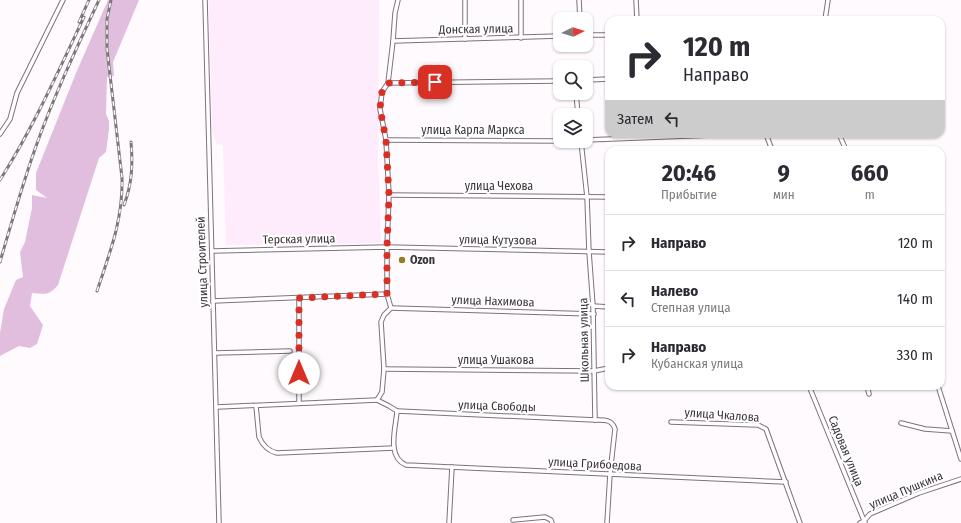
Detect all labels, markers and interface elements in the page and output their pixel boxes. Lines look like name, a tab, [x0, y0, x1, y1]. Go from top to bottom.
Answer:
north arrow	[553, 12, 593, 52]
map controls	[553, 12, 593, 148]
street label: Донская улица	[438, 21, 514, 37]
text: 120 m	[683, 30, 750, 63]
icon: right	[617, 32, 669, 84]
button: search	[553, 60, 593, 100]
text: Направо	[683, 64, 749, 86]
pin	[418, 65, 452, 99]
icon: arrive	[424, 71, 446, 93]
button: layers	[553, 108, 593, 148]
icon: left	[661, 108, 683, 130]
text: Затем	[617, 110, 653, 128]
street label: улица Карла Маркса	[421, 123, 525, 137]
text: 20:46	[662, 159, 716, 187]
text: 9	[778, 159, 790, 187]
text: 660	[851, 159, 889, 187]
street label: улица Чехова	[465, 179, 533, 193]
text: Прибытие	[661, 187, 717, 202]
text: мин	[773, 187, 795, 202]
text: m	[865, 187, 875, 202]
street label: улица Строителей	[193, 216, 211, 308]
street label: Терская улица	[263, 231, 335, 247]
street label: улица Кутузова	[459, 232, 537, 248]
icon: right	[617, 232, 639, 254]
text: Направо	[651, 234, 706, 252]
text: 120 m	[898, 234, 933, 252]
place label: Ozon	[410, 253, 435, 267]
marker: Ozon	[397, 255, 407, 265]
text: Налево	[651, 282, 698, 300]
icon: left	[617, 288, 639, 310]
text: 140 m	[897, 290, 933, 308]
street label: улица Нахимова	[451, 293, 535, 309]
street label: Школьная улица	[576, 298, 592, 382]
text: Степная улица	[651, 300, 731, 315]
text: Направо	[651, 338, 706, 356]
icon: right	[617, 344, 639, 366]
text: 330 m	[897, 346, 933, 364]
position arrow	[278, 352, 320, 394]
street label: улица Ушакова	[458, 353, 534, 367]
text: Кубанская улица	[651, 356, 743, 371]
street label: улица Свободы	[458, 398, 536, 414]
street label: улица Чкалова	[684, 405, 760, 425]
street label: Садовая улица	[825, 414, 867, 488]
street label: улица Грибоедова	[548, 455, 642, 473]
street label: улица Пушкина	[867, 468, 945, 512]

